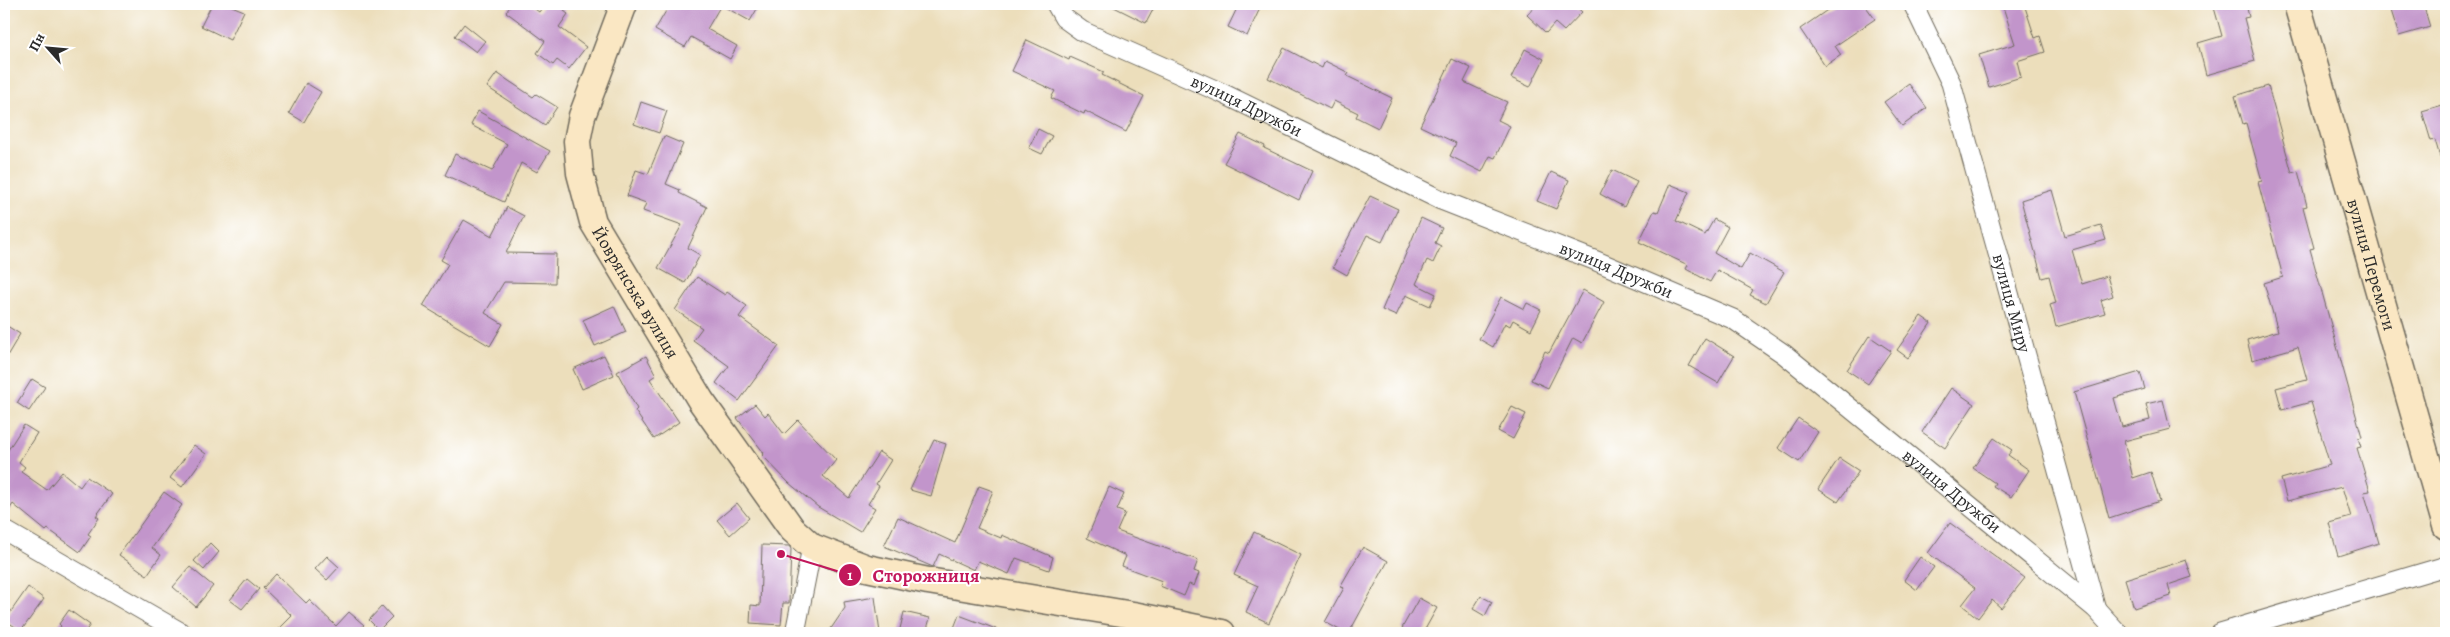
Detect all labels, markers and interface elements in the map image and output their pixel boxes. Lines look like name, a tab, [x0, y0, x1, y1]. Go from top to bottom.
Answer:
north arrow	[22, 22, 72, 72]
text: Пн	[24, 30, 49, 55]
street label: вулиця Дружби	[1187, 69, 1306, 142]
street label: вулиця Перемоги	[2341, 196, 2402, 333]
street label: Йоврянська вулиця	[586, 222, 685, 363]
street label: вулиця Дружби	[1556, 236, 1677, 304]
street label: вулиця Миру	[1987, 251, 2037, 356]
street label: вулиця Дружби	[1897, 443, 2006, 538]
callout: Сторожниця	[838, 558, 990, 592]
text: Сторожниця	[872, 563, 980, 589]
text: 1	[847, 565, 853, 585]

